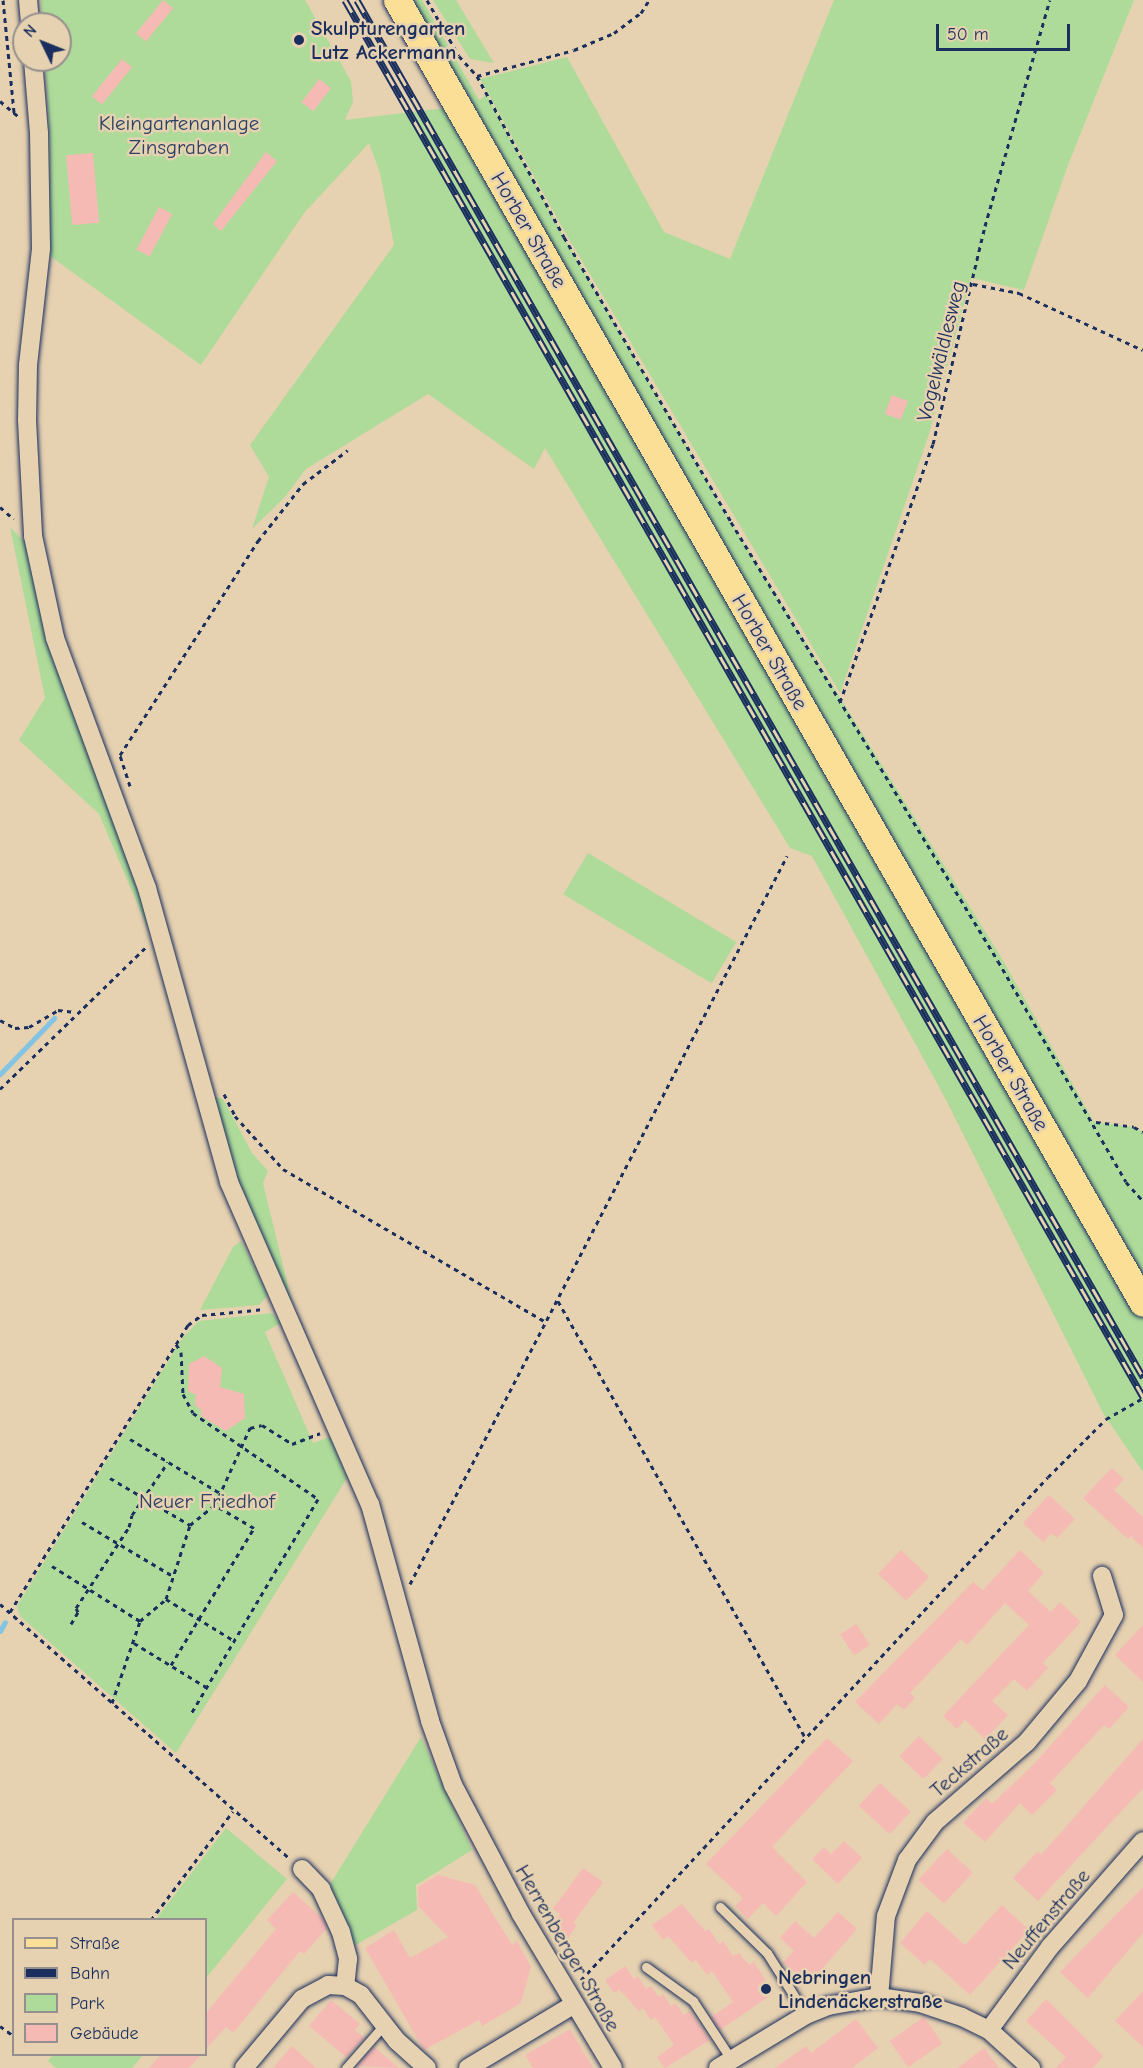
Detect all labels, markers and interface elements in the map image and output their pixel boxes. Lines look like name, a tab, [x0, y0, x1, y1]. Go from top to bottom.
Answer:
north arrow	[12, 12, 72, 72]
scale bar	[939, 12, 1072, 50]
place label: Skulpturengarten Lutz Ackermann	[311, 15, 465, 65]
text: N	[20, 21, 40, 41]
text: 50 m	[947, 24, 989, 45]
marker: Skulpturengarten Lutz Ackermann	[292, 33, 306, 47]
park label: Kleingartenanlage Zinsgraben	[99, 110, 259, 160]
street label: Horber Straße	[486, 168, 572, 292]
street label: Vogelwäldlesweg	[911, 278, 971, 424]
street label: Horber Straße	[727, 590, 813, 714]
street label: Horber Straße	[968, 1011, 1054, 1135]
park label: Neuer Friedhof	[139, 1488, 275, 1514]
street label: Teckstraße	[925, 1721, 1013, 1803]
street label: Herrenberger Straße	[510, 1860, 626, 2036]
street label: Neuffenstraße	[997, 1864, 1095, 1974]
legend	[12, 1918, 207, 2056]
text: Straße	[70, 1933, 120, 1954]
text: Bahn	[70, 1963, 110, 1984]
place label: Nebringen Lindenäckerstraße	[778, 1964, 943, 2014]
marker: Nebringen Lindenäckerstraße	[759, 1982, 773, 1996]
text: Park	[70, 1993, 104, 2014]
text: Gebäude	[70, 2023, 139, 2044]

